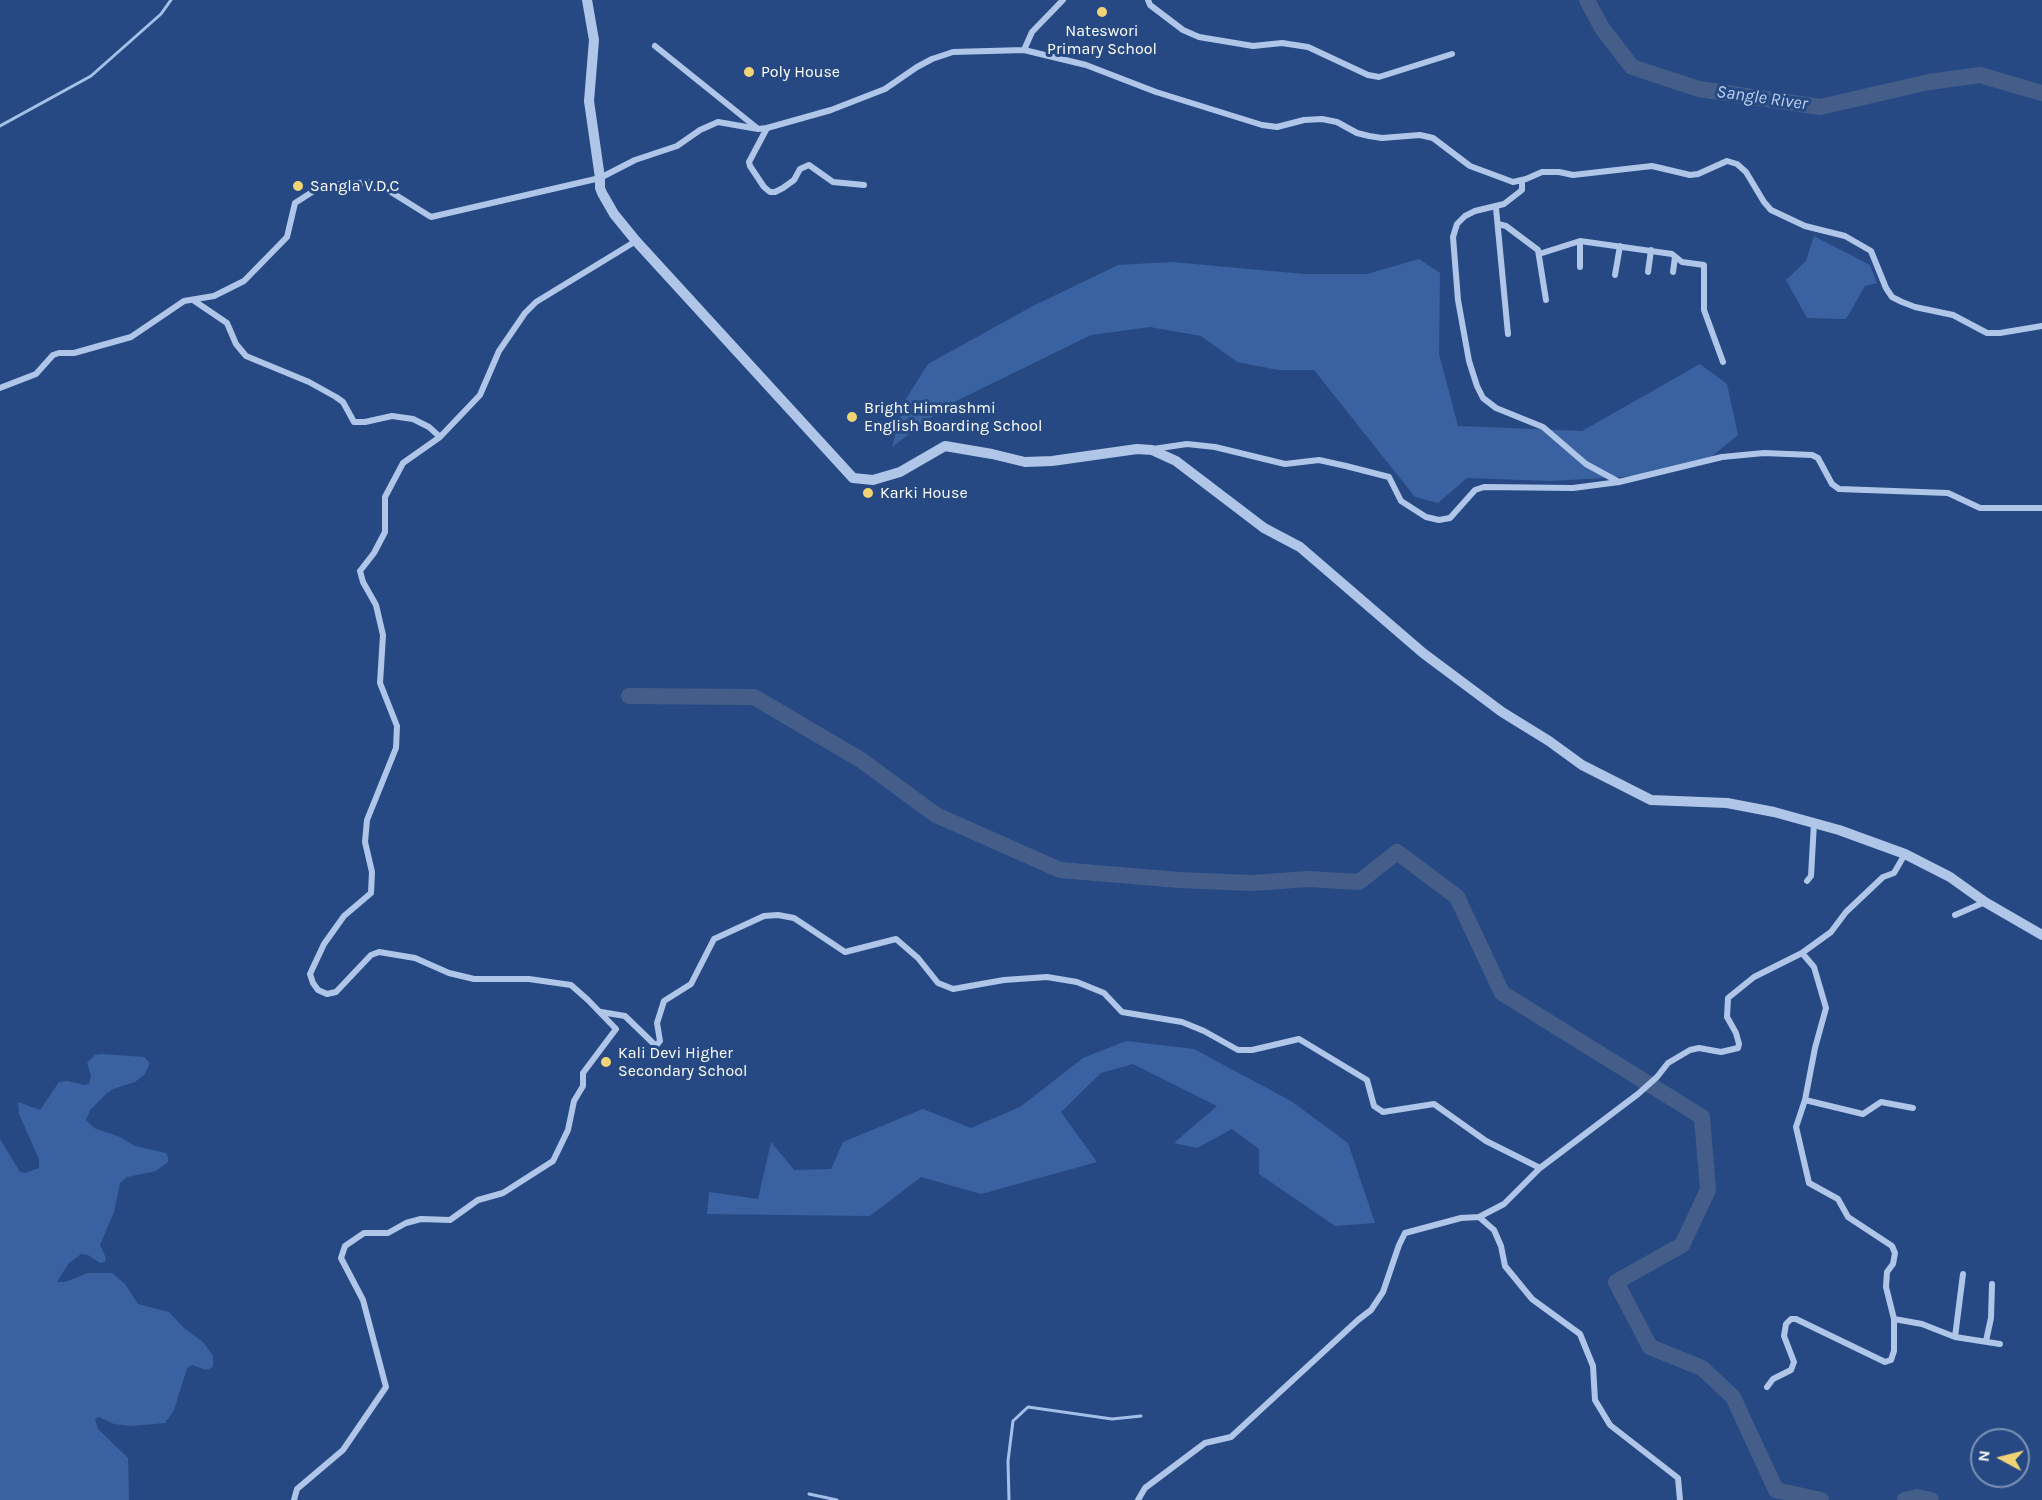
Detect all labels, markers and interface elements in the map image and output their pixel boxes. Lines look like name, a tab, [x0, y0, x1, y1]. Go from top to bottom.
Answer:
marker: Nateswori Primary School	[1095, 5, 1109, 19]
place label: Nateswori Primary School	[1047, 21, 1157, 59]
place label: Poly House	[761, 62, 840, 82]
marker: Poly House	[742, 65, 756, 79]
water label: Sangle River	[1715, 81, 1809, 115]
place label: Sangla V.D.C	[310, 176, 399, 196]
marker: Sangla V.D.C	[291, 179, 305, 193]
place label: Bright Himrashmi English Boarding School	[864, 398, 1042, 436]
marker: Bright Himrashmi English Boarding School	[845, 410, 859, 424]
place label: Karki House	[880, 483, 968, 503]
marker: Karki House	[861, 486, 875, 500]
place label: Kali Devi Higher Secondary School	[618, 1043, 747, 1081]
marker: Kali Devi Higher Secondary School	[599, 1055, 613, 1069]
north arrow	[1970, 1428, 2030, 1488]
text: N	[1973, 1449, 1994, 1463]

